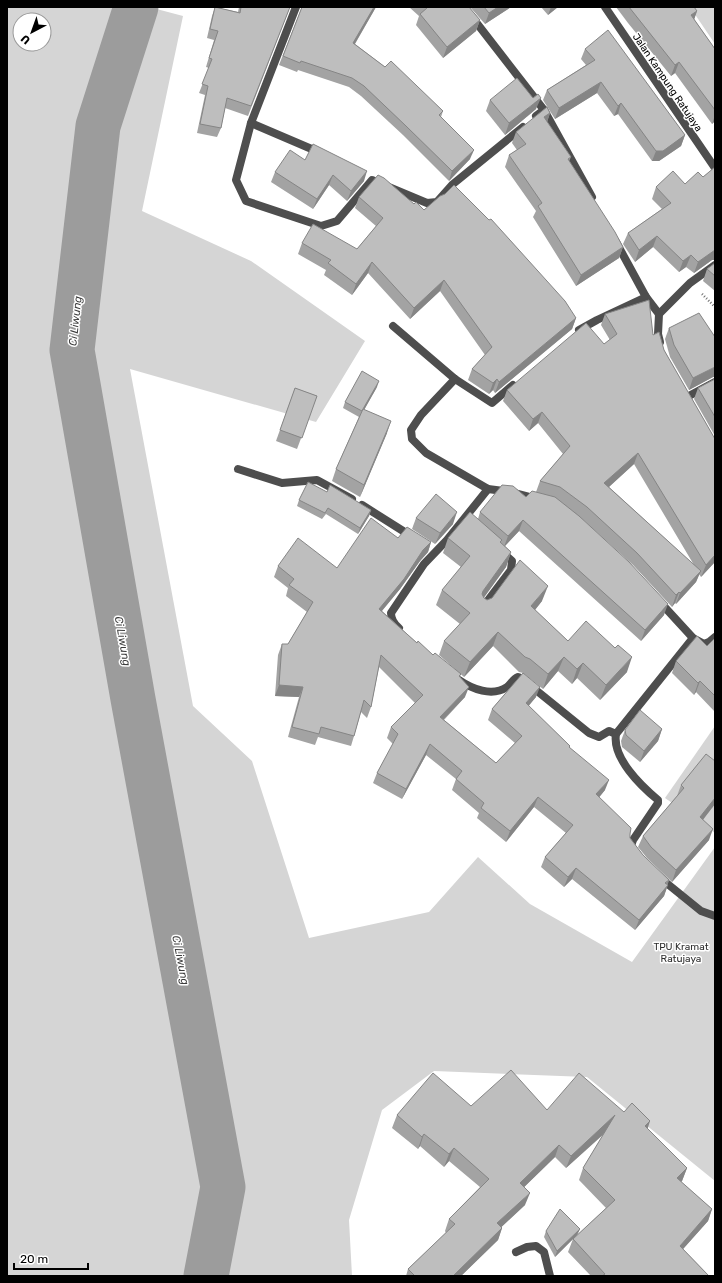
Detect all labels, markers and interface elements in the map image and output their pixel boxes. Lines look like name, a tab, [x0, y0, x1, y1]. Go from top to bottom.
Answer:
north arrow	[12, 12, 52, 52]
street label: Jalan Kampung Ratujaya	[630, 31, 705, 134]
text: U	[18, 32, 33, 47]
water label: Ci Liwung	[66, 295, 85, 347]
water label: Ci Liwung	[112, 615, 133, 667]
water label: Ci Liwung	[169, 934, 192, 986]
park label: TPU Kramat Ratujaya	[653, 941, 709, 965]
scale bar	[14, 1245, 88, 1271]
text: 20 m	[20, 1252, 48, 1266]

